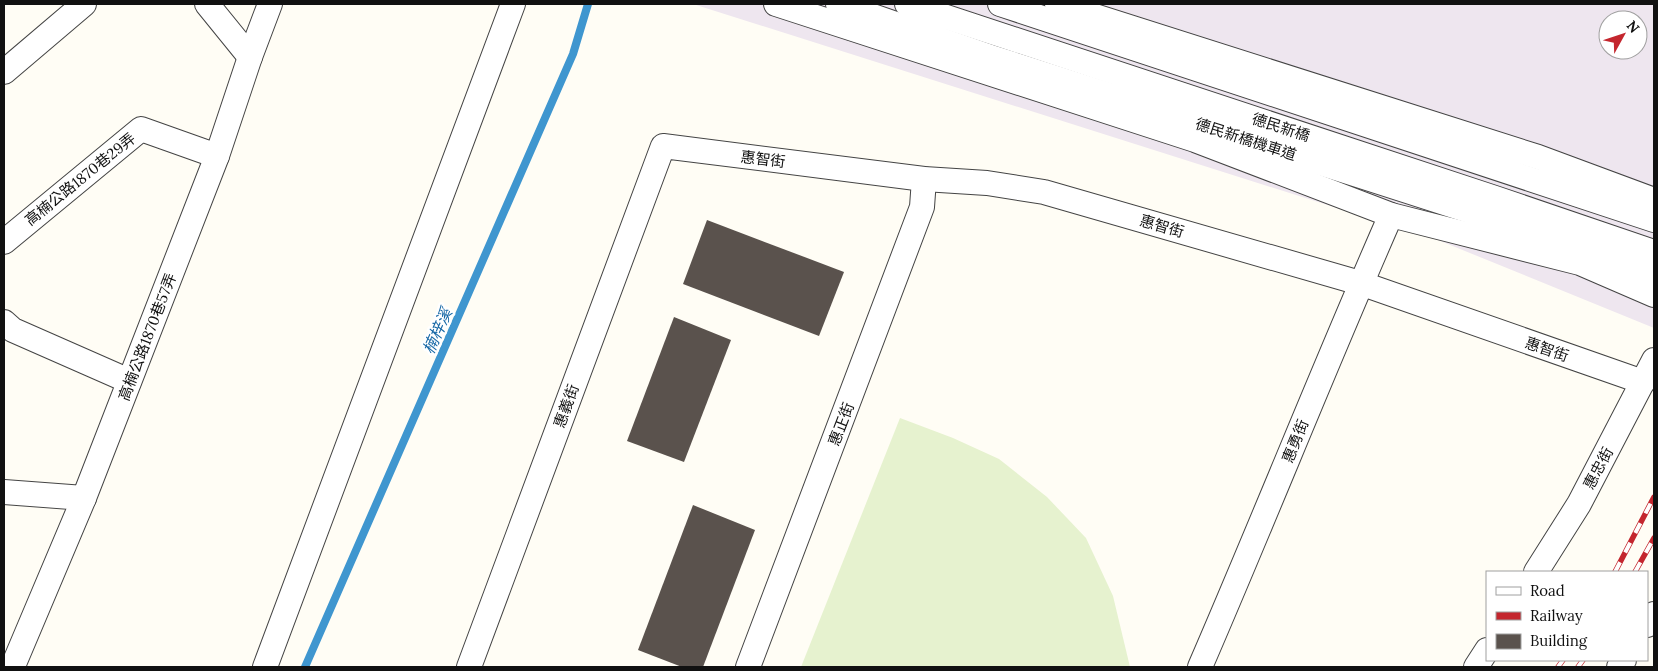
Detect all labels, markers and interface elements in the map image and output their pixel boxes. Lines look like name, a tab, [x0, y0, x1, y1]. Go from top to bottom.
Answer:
north arrow	[1598, 10, 1648, 60]
text: N	[1623, 17, 1643, 37]
street label: 德民新橋	[1250, 109, 1312, 145]
street label: 德民新橋機車道	[1193, 114, 1299, 164]
street label: 高楠公路1870巷29弄	[21, 129, 139, 229]
street label: 惠智街	[740, 147, 786, 171]
street label: 惠智街	[1138, 211, 1186, 241]
street label: 高楠公路1870巷57弄	[114, 270, 180, 404]
water label: 楠梓溪	[418, 303, 457, 357]
street label: 惠智街	[1523, 333, 1571, 365]
street label: 惠義街	[549, 382, 583, 430]
street label: 惠正街	[824, 400, 858, 448]
street label: 惠勇街	[1278, 417, 1312, 465]
street label: 惠忠街	[1579, 444, 1617, 492]
legend	[1486, 571, 1648, 661]
text: Road	[1530, 581, 1565, 600]
text: Railway	[1530, 606, 1583, 625]
text: Building	[1530, 631, 1588, 650]

